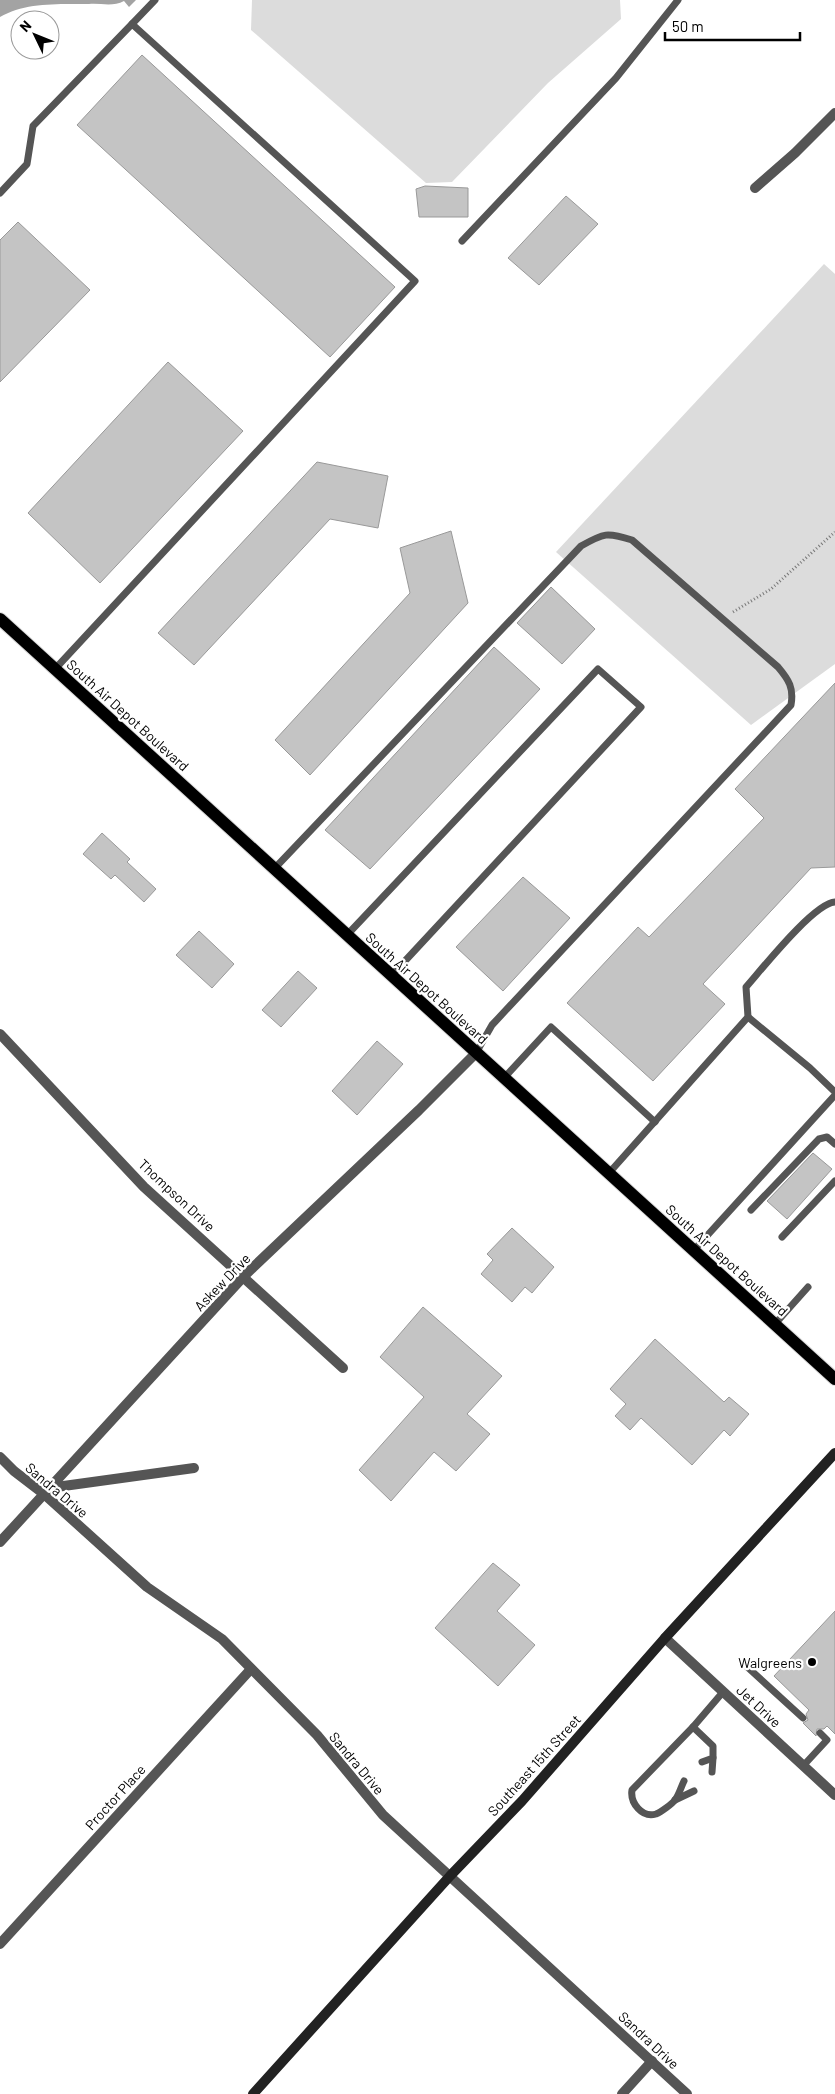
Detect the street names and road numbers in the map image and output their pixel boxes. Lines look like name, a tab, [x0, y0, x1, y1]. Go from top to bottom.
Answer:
street label: South Air Depot Boulevard	[63, 656, 193, 774]
street label: South Air Depot Boulevard	[362, 929, 492, 1047]
street label: Thompson Drive	[135, 1155, 219, 1235]
street label: South Air Depot Boulevard	[662, 1201, 792, 1319]
street label: Askew Drive	[190, 1250, 254, 1314]
street label: Sandra Drive	[22, 1459, 92, 1521]
street label: Jet Drive	[733, 1681, 785, 1731]
street label: Southeast 15th Street	[484, 1711, 584, 1819]
street label: Sandra Drive	[326, 1728, 388, 1798]
street label: Proctor Place	[81, 1761, 149, 1833]
street label: Sandra Drive	[615, 2008, 683, 2072]

